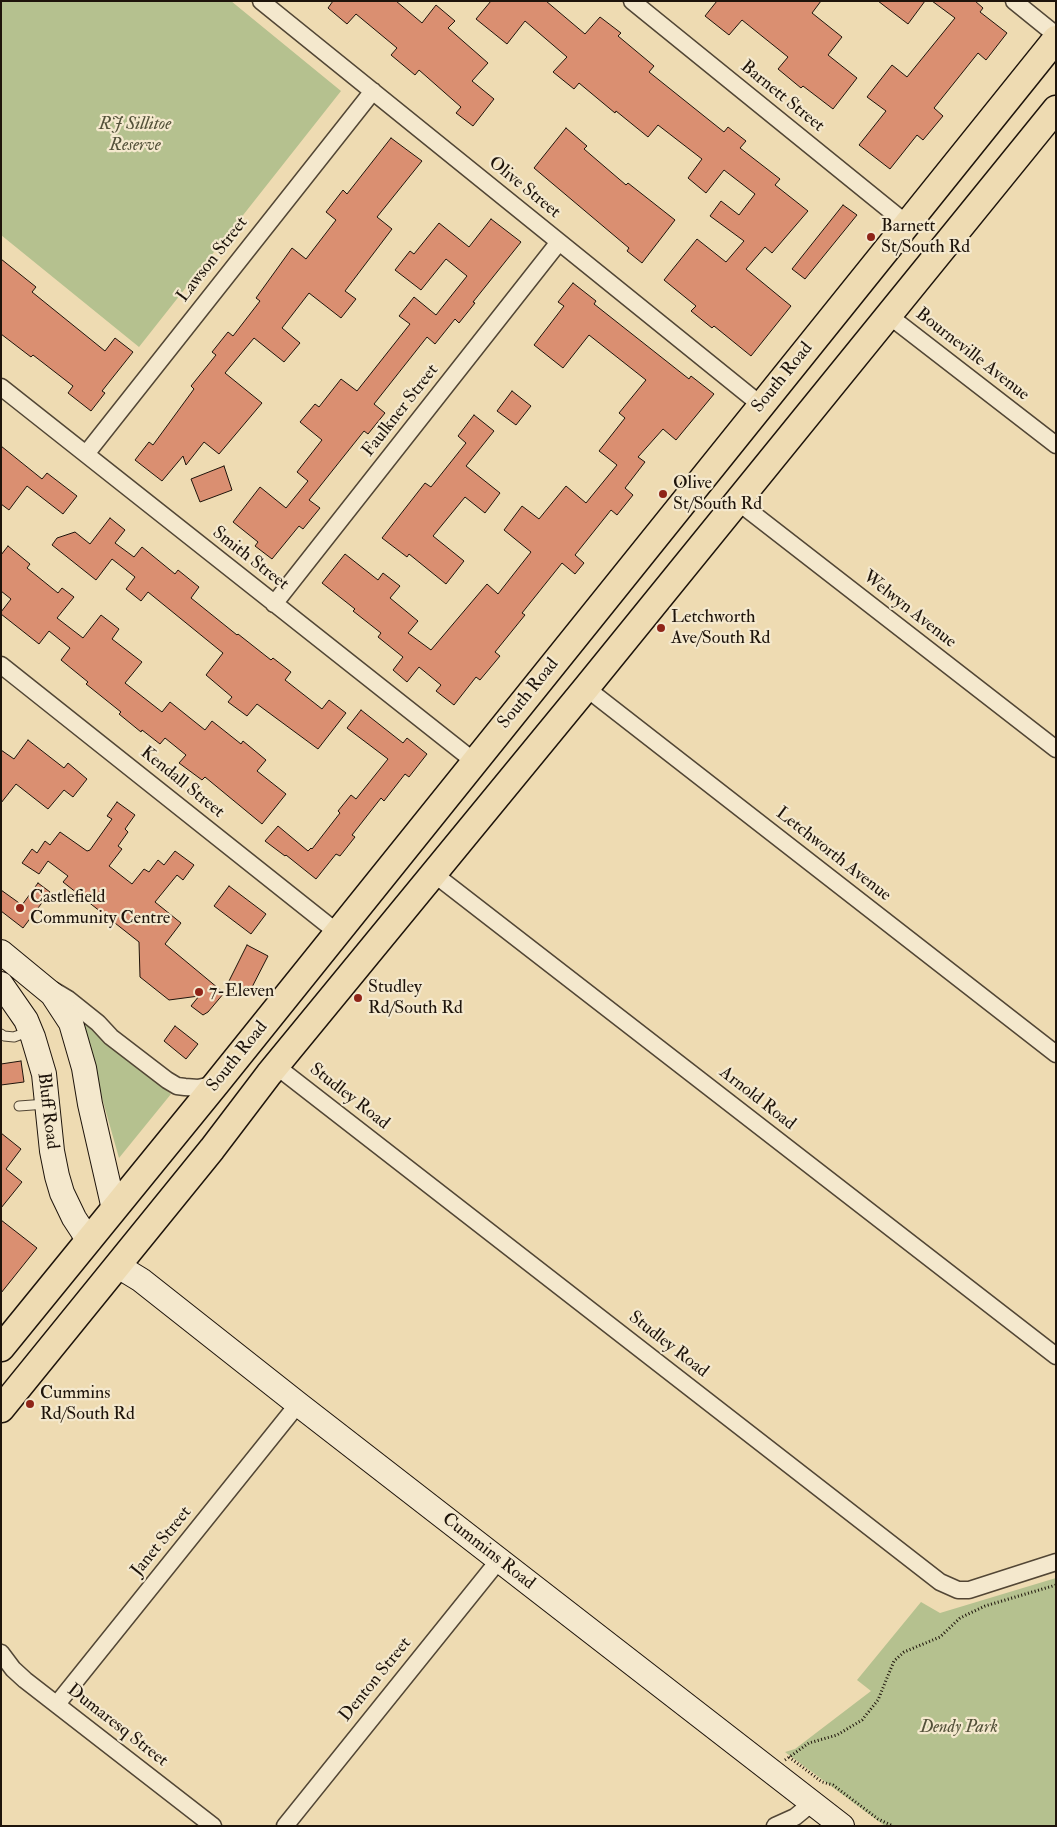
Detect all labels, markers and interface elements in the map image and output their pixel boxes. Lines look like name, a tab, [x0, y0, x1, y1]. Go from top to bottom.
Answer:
street label: Barnett Street	[736, 57, 828, 137]
park label: RJ Sillitoe Reserve	[99, 114, 171, 156]
street label: Olive Street	[484, 152, 564, 224]
street label: Lawson Street	[173, 213, 253, 307]
place label: Barnett St/South Rd	[881, 216, 970, 258]
marker: Barnett St/South Rd	[865, 231, 877, 243]
street label: Bourneville Avenue	[911, 304, 1033, 406]
street label: South Road	[748, 338, 818, 418]
street label: Faulkner Street	[358, 360, 444, 462]
place label: Olive St/South Rd	[673, 473, 762, 516]
marker: Olive St/South Rd	[657, 488, 669, 500]
street label: Smith Street	[207, 522, 293, 596]
street label: Welwyn Avenue	[858, 567, 960, 653]
place label: Letchworth Ave/South Rd	[671, 607, 770, 650]
marker: Letchworth Ave/South Rd	[655, 622, 667, 634]
street label: South Road	[494, 654, 564, 734]
street label: Kendall Street	[136, 743, 228, 823]
street label: Letchworth Avenue	[771, 803, 895, 907]
place label: Castlefield Community Centre	[30, 887, 170, 930]
marker: Castlefield Community Centre	[14, 902, 26, 914]
place label: Studley Rd/South Rd	[368, 977, 463, 1020]
place label: 7-Eleven	[209, 981, 274, 1003]
marker: 7-Eleven	[193, 986, 205, 998]
marker: Studley Rd/South Rd	[352, 992, 364, 1004]
street label: South Road	[203, 1017, 273, 1097]
street label: Studley Road	[305, 1059, 393, 1135]
street label: Arnold Road	[715, 1063, 799, 1135]
street label: Bluff Road	[32, 1071, 62, 1151]
street label: Studley Road	[624, 1307, 712, 1383]
place label: Cummins Rd/South Rd	[40, 1383, 135, 1426]
marker: Cummins Rd/South Rd	[24, 1398, 36, 1410]
street label: Janet Street	[127, 1503, 197, 1581]
street label: Cummins Road	[437, 1509, 539, 1595]
street label: Denton Street	[335, 1633, 417, 1727]
street label: Dumaresq Street	[62, 1680, 172, 1772]
park label: Dendy Park	[920, 1717, 998, 1739]

